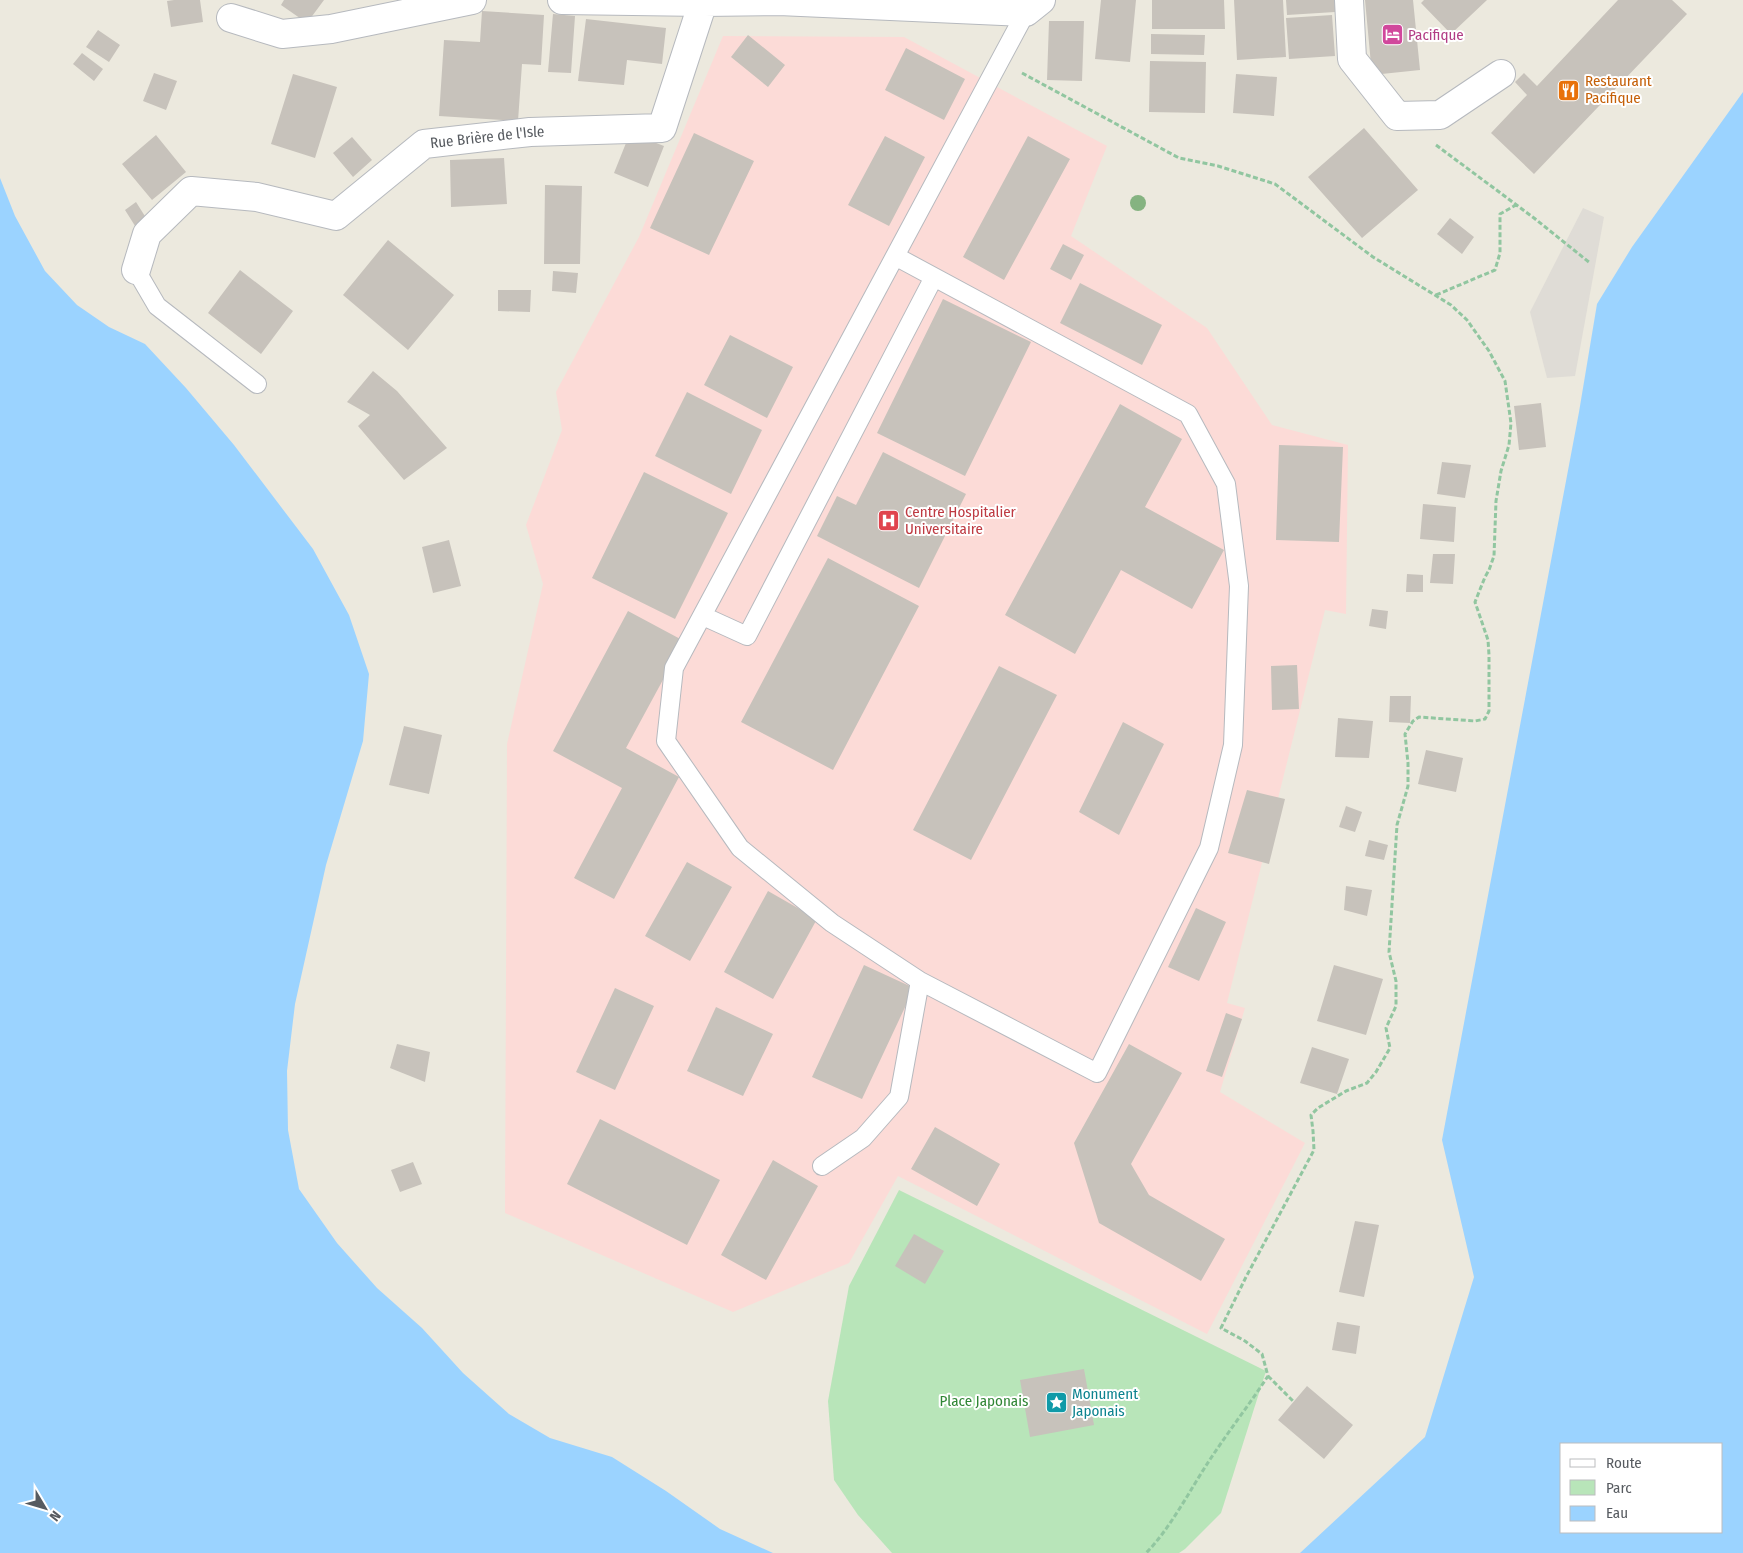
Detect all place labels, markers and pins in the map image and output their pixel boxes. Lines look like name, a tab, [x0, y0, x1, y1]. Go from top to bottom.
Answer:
hotel icon: Pacifique	[1380, 23, 1404, 47]
place label: Pacifique	[1408, 26, 1464, 44]
place label: Restaurant Pacifique	[1585, 72, 1652, 107]
restaurant icon: Restaurant Pacifique	[1557, 78, 1581, 102]
place label: Centre Hospitalier Universitaire	[905, 503, 1017, 538]
hospital icon: Centre Hospitalier Universitaire	[877, 509, 901, 533]
place label: Monument Japonais	[1072, 1385, 1138, 1420]
place icon: Monument Japonais	[1044, 1391, 1068, 1415]

